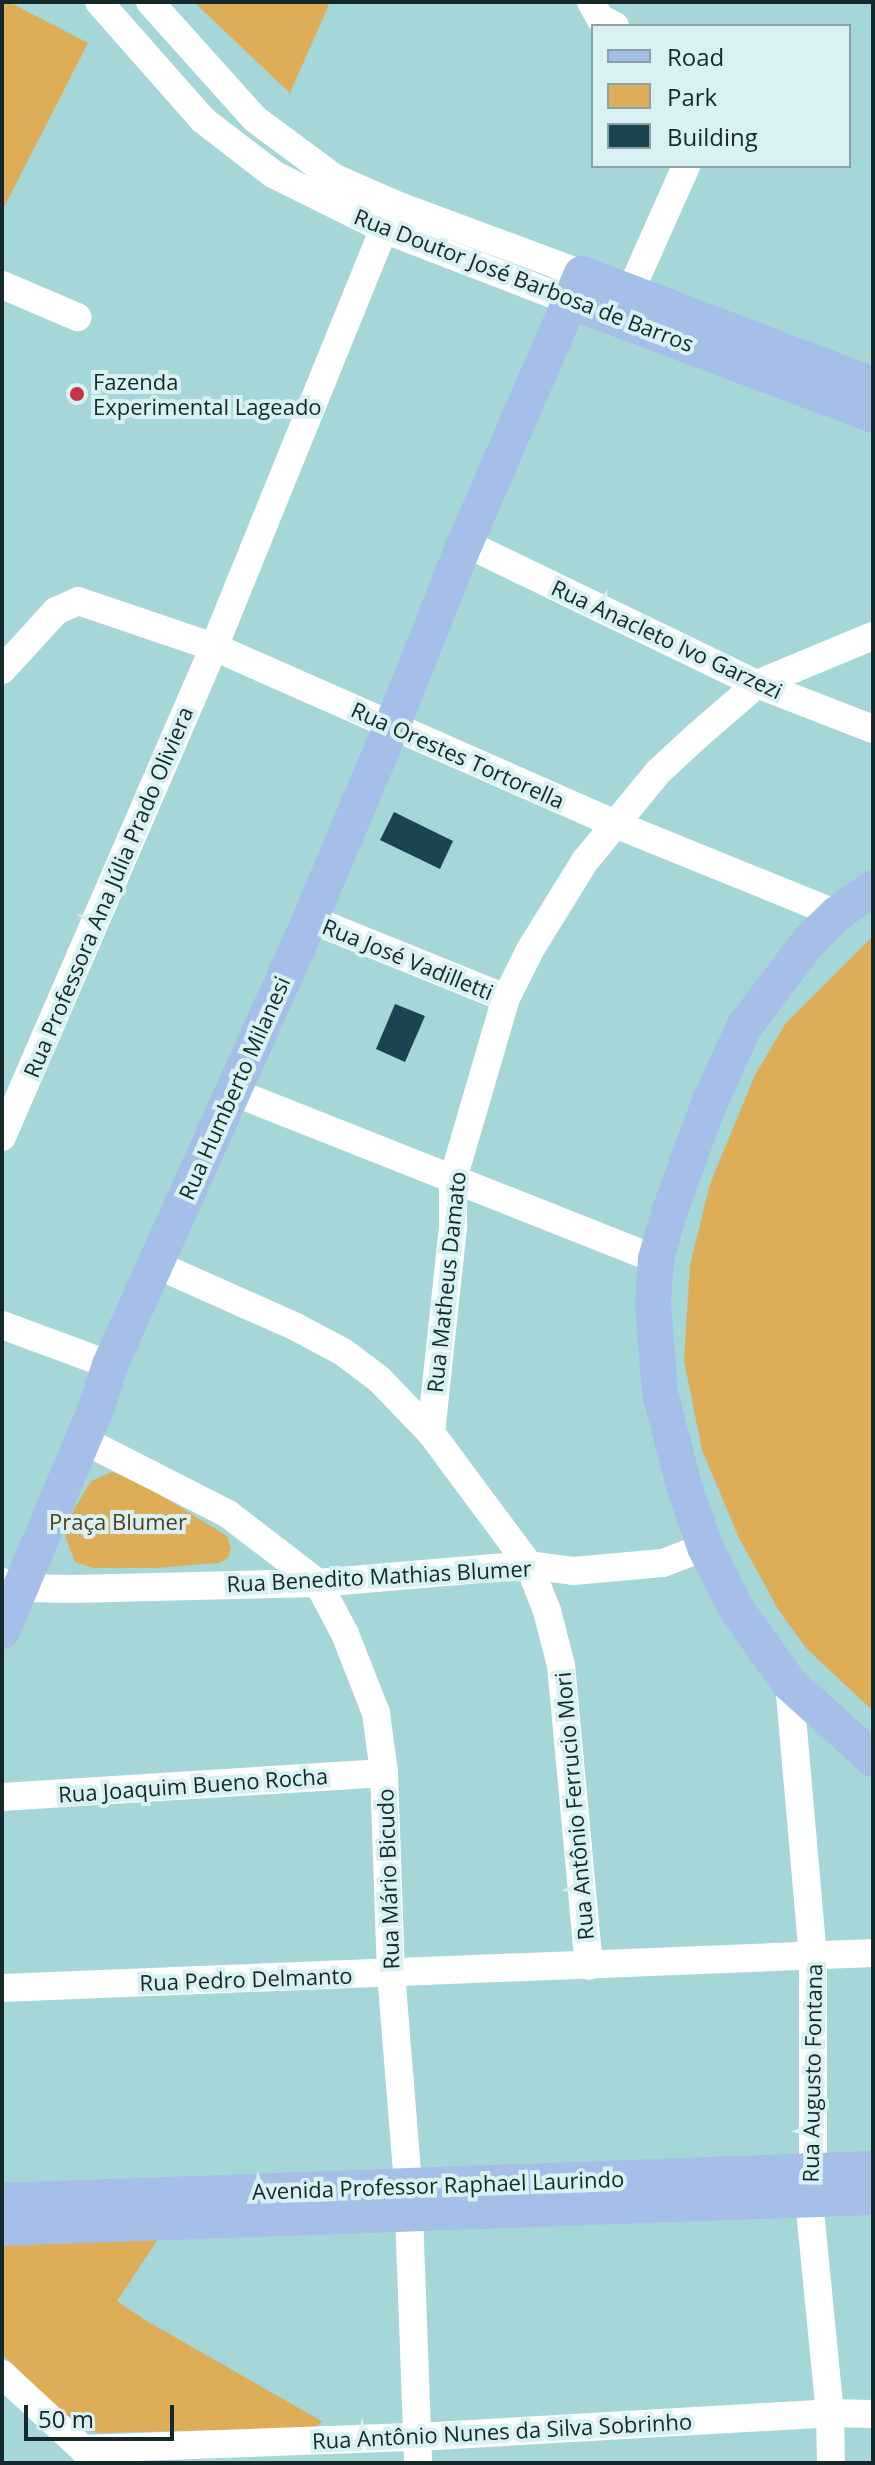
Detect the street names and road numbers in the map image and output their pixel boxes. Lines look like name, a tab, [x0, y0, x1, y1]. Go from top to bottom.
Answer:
street label: Rua Doutor José Barbosa de Barros	[351, 203, 697, 357]
street label: Rua Anacleto Ivo Garzezi	[547, 574, 787, 704]
street label: Rua Orestes Tortorella	[347, 696, 569, 814]
street label: Rua Professora Ana Júlia Prado Oliviera	[18, 703, 198, 1081]
street label: Rua José Vadilletti	[319, 913, 497, 1005]
street label: Rua Humberto Milanesi	[173, 972, 295, 1204]
street label: Rua Matheus Damato	[421, 1170, 471, 1394]
street label: Rua Benedito Mathias Blumer	[226, 1555, 532, 1597]
street label: Rua Antônio Ferrucio Mori	[549, 1671, 599, 1941]
street label: Rua Joaquim Bueno Rocha	[57, 1762, 329, 1808]
street label: Rua Mário Bicudo	[372, 1788, 404, 1970]
street label: Rua Pedro Delmanto	[139, 1962, 353, 1996]
street label: Rua Augusto Fontana	[797, 1963, 827, 2183]
street label: Avenida Professor Raphael Laurindo	[251, 2165, 625, 2205]
street label: Rua Antônio Nunes da Silva Sobrinho	[311, 2408, 693, 2454]

